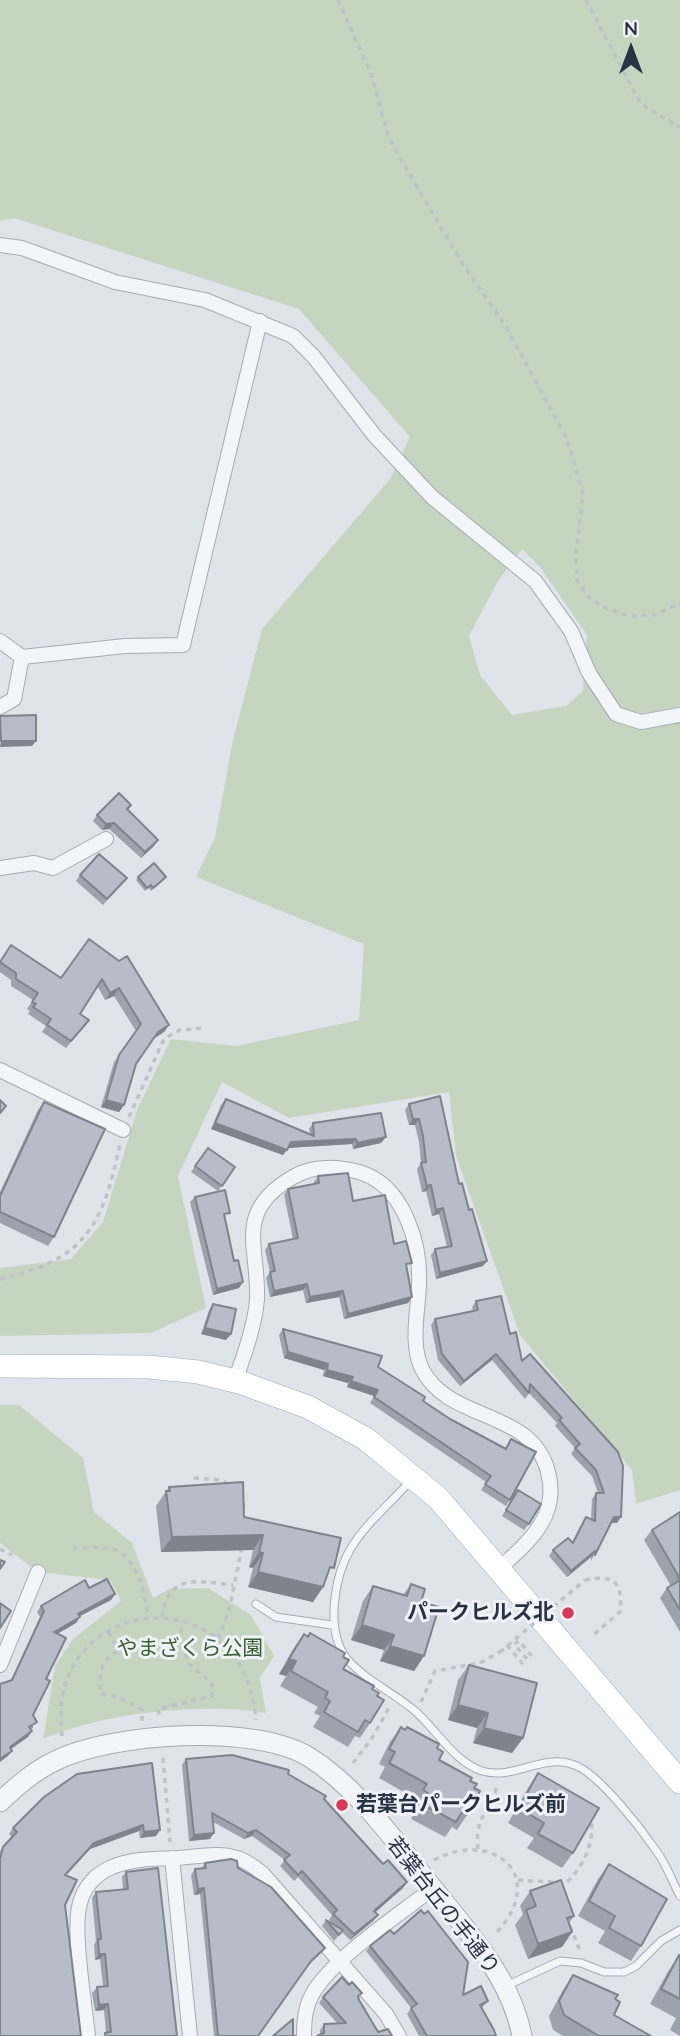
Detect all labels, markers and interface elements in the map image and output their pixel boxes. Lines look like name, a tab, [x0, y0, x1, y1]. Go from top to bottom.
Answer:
north arrow	[596, 14, 666, 84]
text: N	[624, 16, 638, 40]
place label: パークヒルズ北	[407, 1600, 554, 1626]
marker: パークヒルズ北	[560, 1605, 576, 1621]
park label: やまざくら公園	[117, 1636, 263, 1662]
place label: 若葉台パークヒルズ前	[356, 1792, 566, 1818]
marker: 若葉台パークヒルズ前	[334, 1797, 350, 1813]
street label: 若葉台丘の手通り	[381, 1832, 505, 1980]

